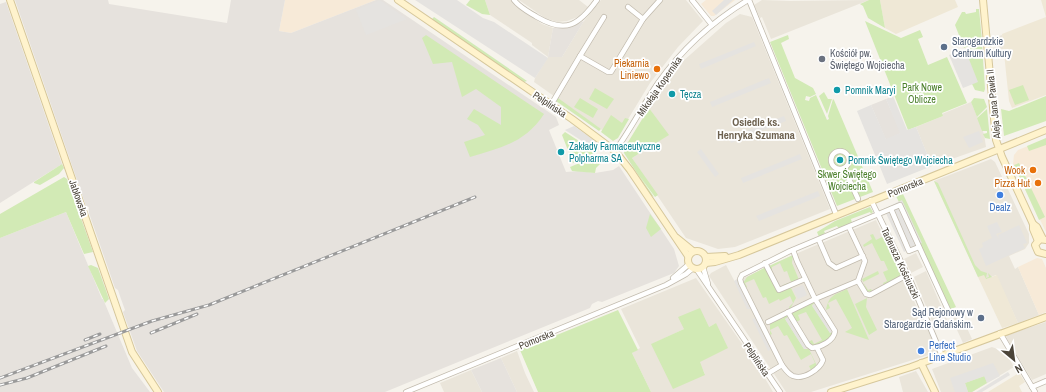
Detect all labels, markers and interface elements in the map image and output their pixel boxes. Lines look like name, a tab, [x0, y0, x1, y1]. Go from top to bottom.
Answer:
place label: Starogardzkie Centrum Kultury	[952, 35, 1012, 60]
marker: Starogardzkie Centrum Kultury	[939, 42, 949, 52]
place label: Kościół pw. Świętego Wojciecha	[830, 47, 905, 72]
street label: Mikołaja Kopernika	[634, 53, 685, 119]
marker: Kościół pw. Świętego Wojciecha	[817, 54, 827, 64]
place label: Piekarnia Liniewo	[614, 57, 649, 82]
marker: Piekarnia Liniewo	[652, 64, 662, 74]
street label: Aleja Jana Pawła II	[983, 69, 1004, 140]
park label: Park Nowe Oblicze	[902, 81, 942, 106]
place label: Pomnik Maryi	[845, 84, 896, 97]
marker: Pomnik Maryi	[832, 85, 842, 95]
street label: Pelplińska	[530, 88, 569, 121]
place label: Tęcza	[680, 88, 702, 101]
marker: Tęcza	[667, 89, 677, 99]
district label: Osiedle ks. Henryka Szumana	[717, 115, 795, 142]
place label: Zakłady Farmaceutyczne Polpharma SA	[569, 140, 661, 165]
marker: Zakłady Farmaceutyczne Polpharma SA	[556, 147, 566, 157]
place label: Pomnik Świętego Wojciecha	[848, 154, 953, 167]
marker: Pomnik Świętego Wojciecha	[835, 155, 845, 165]
place label: Wook	[1004, 164, 1026, 177]
marker: Wook	[1028, 165, 1038, 175]
park label: Skwer Świętego Wojciecha	[817, 168, 877, 193]
street label: Pomorska	[886, 174, 925, 200]
place label: Pizza Hut	[994, 177, 1031, 190]
street label: Jabłowska	[66, 178, 91, 219]
marker: Pizza Hut	[1033, 178, 1043, 188]
marker: Dealz	[995, 190, 1005, 200]
place label: Dealz	[990, 201, 1010, 214]
street label: Tadeusza Kościuszki	[878, 225, 923, 301]
place label: Sąd Rejonowy w Starogardzie Gdańskim.	[884, 306, 973, 331]
marker: Sąd Rejonowy w Starogardzie Gdańskim.	[976, 313, 986, 323]
street label: Pomorska	[517, 326, 556, 352]
place label: Perfect Line Studio	[929, 339, 971, 364]
street label: Pelplińska	[741, 340, 773, 379]
north arrow	[994, 340, 1034, 380]
marker: Perfect Line Studio	[916, 346, 926, 356]
text: N	[1013, 361, 1025, 376]

